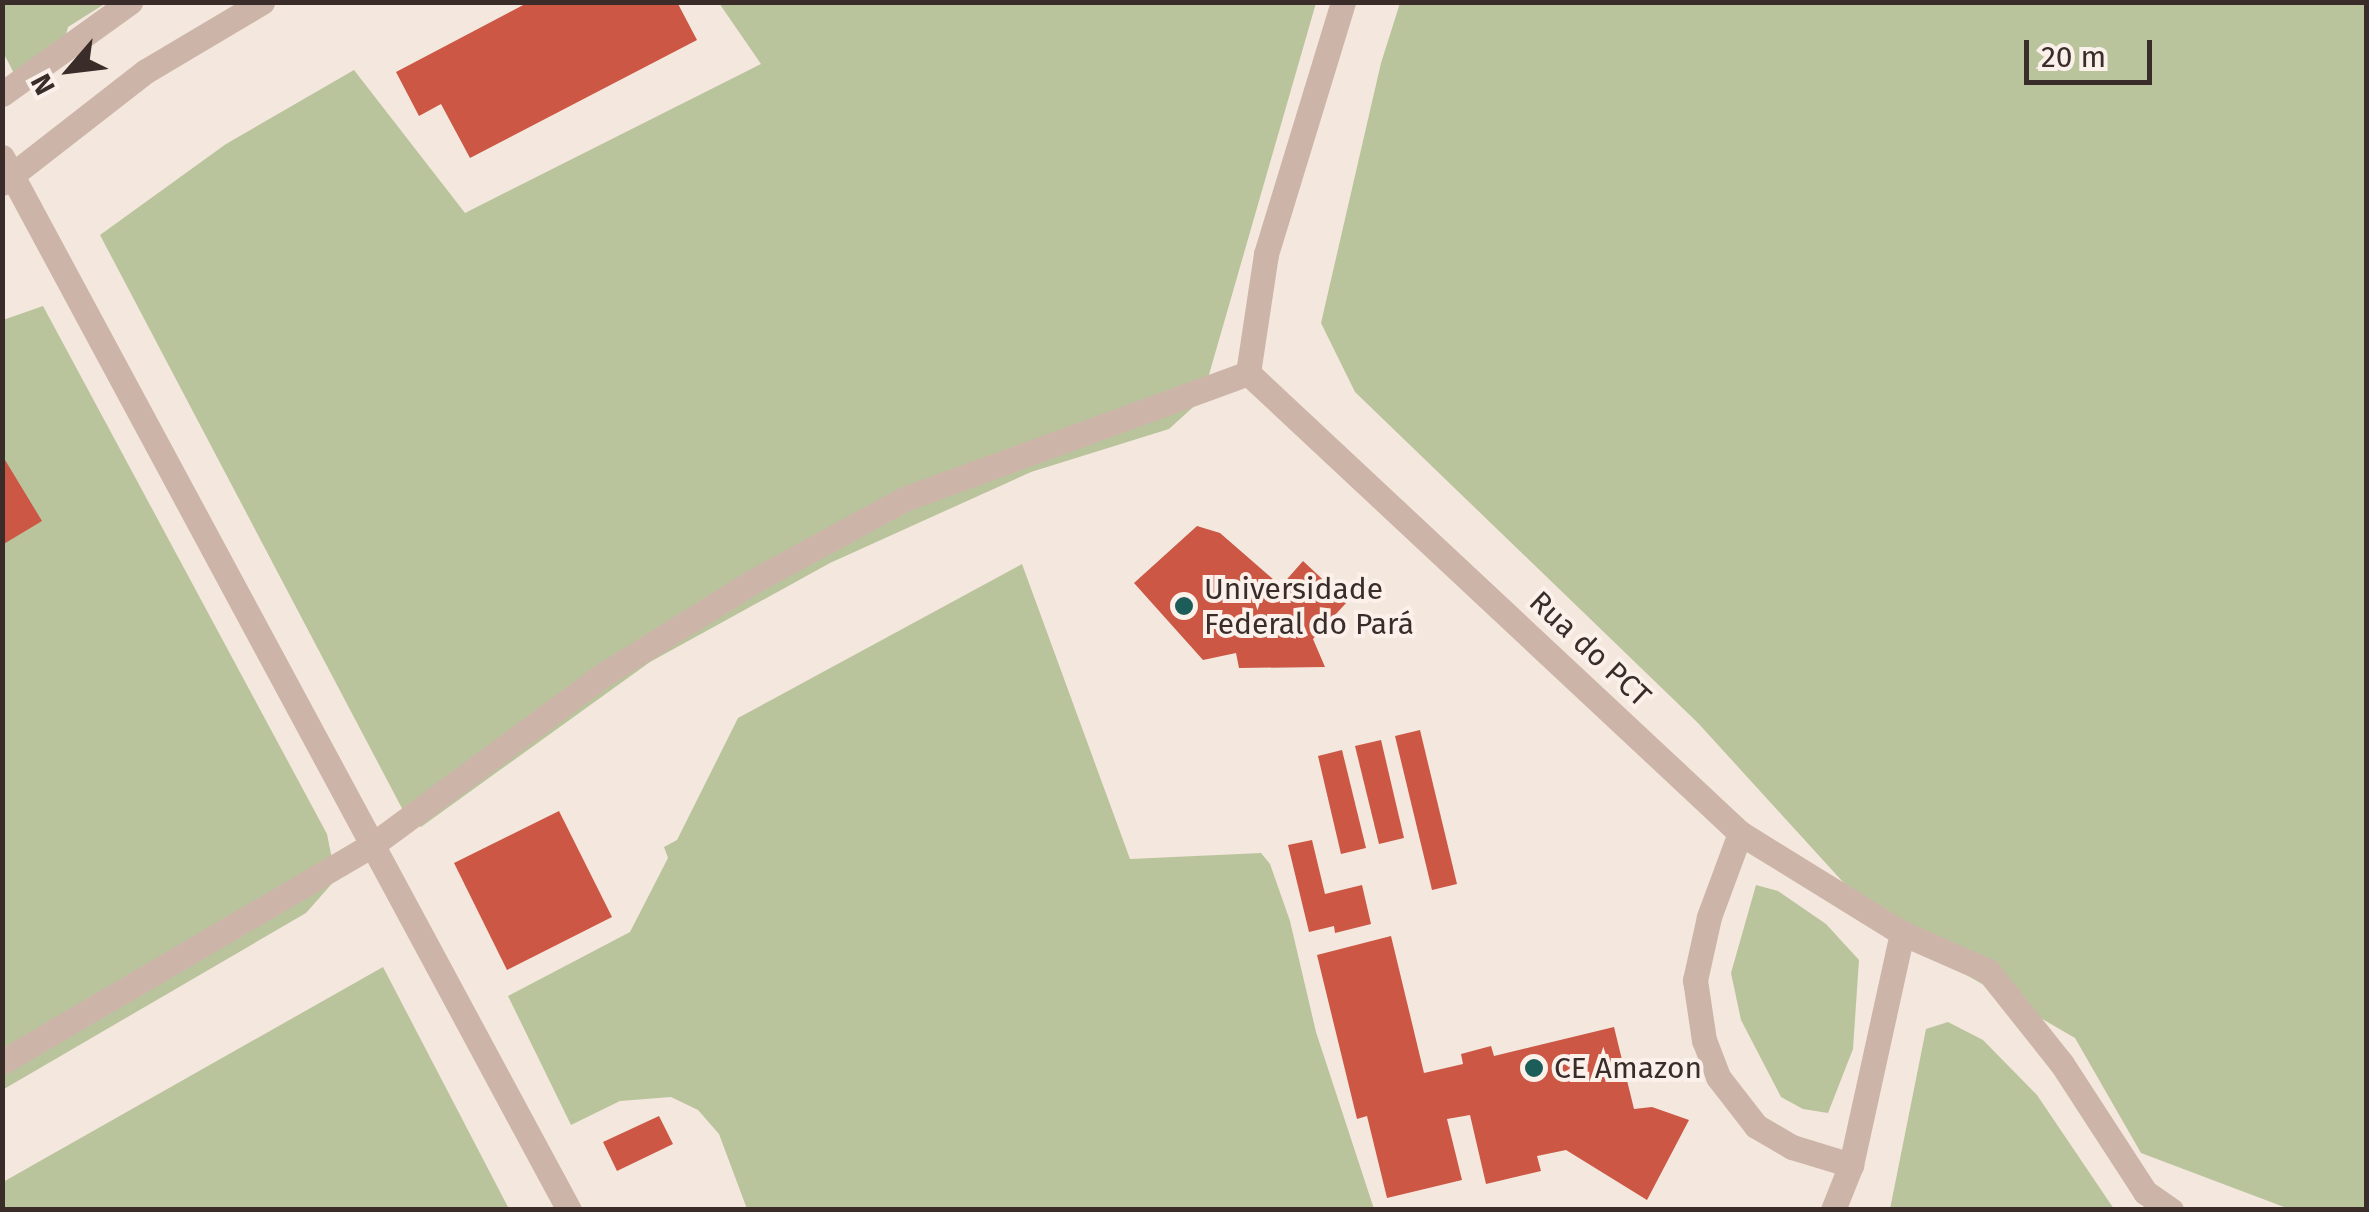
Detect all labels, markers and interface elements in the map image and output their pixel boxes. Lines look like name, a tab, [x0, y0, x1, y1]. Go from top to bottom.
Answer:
north arrow	[20, 20, 120, 120]
scale bar	[2029, 20, 2156, 82]
text: 20 m	[2041, 39, 2106, 75]
text: N	[24, 68, 62, 100]
place label: Universidade Federal do Pará	[1204, 571, 1414, 642]
street label: Rua do PCT	[1522, 584, 1658, 714]
marker: Universidade Federal do Pará	[1173, 595, 1195, 617]
place label: CE Amazon	[1554, 1050, 1702, 1086]
marker: CE Amazon	[1523, 1057, 1545, 1079]

